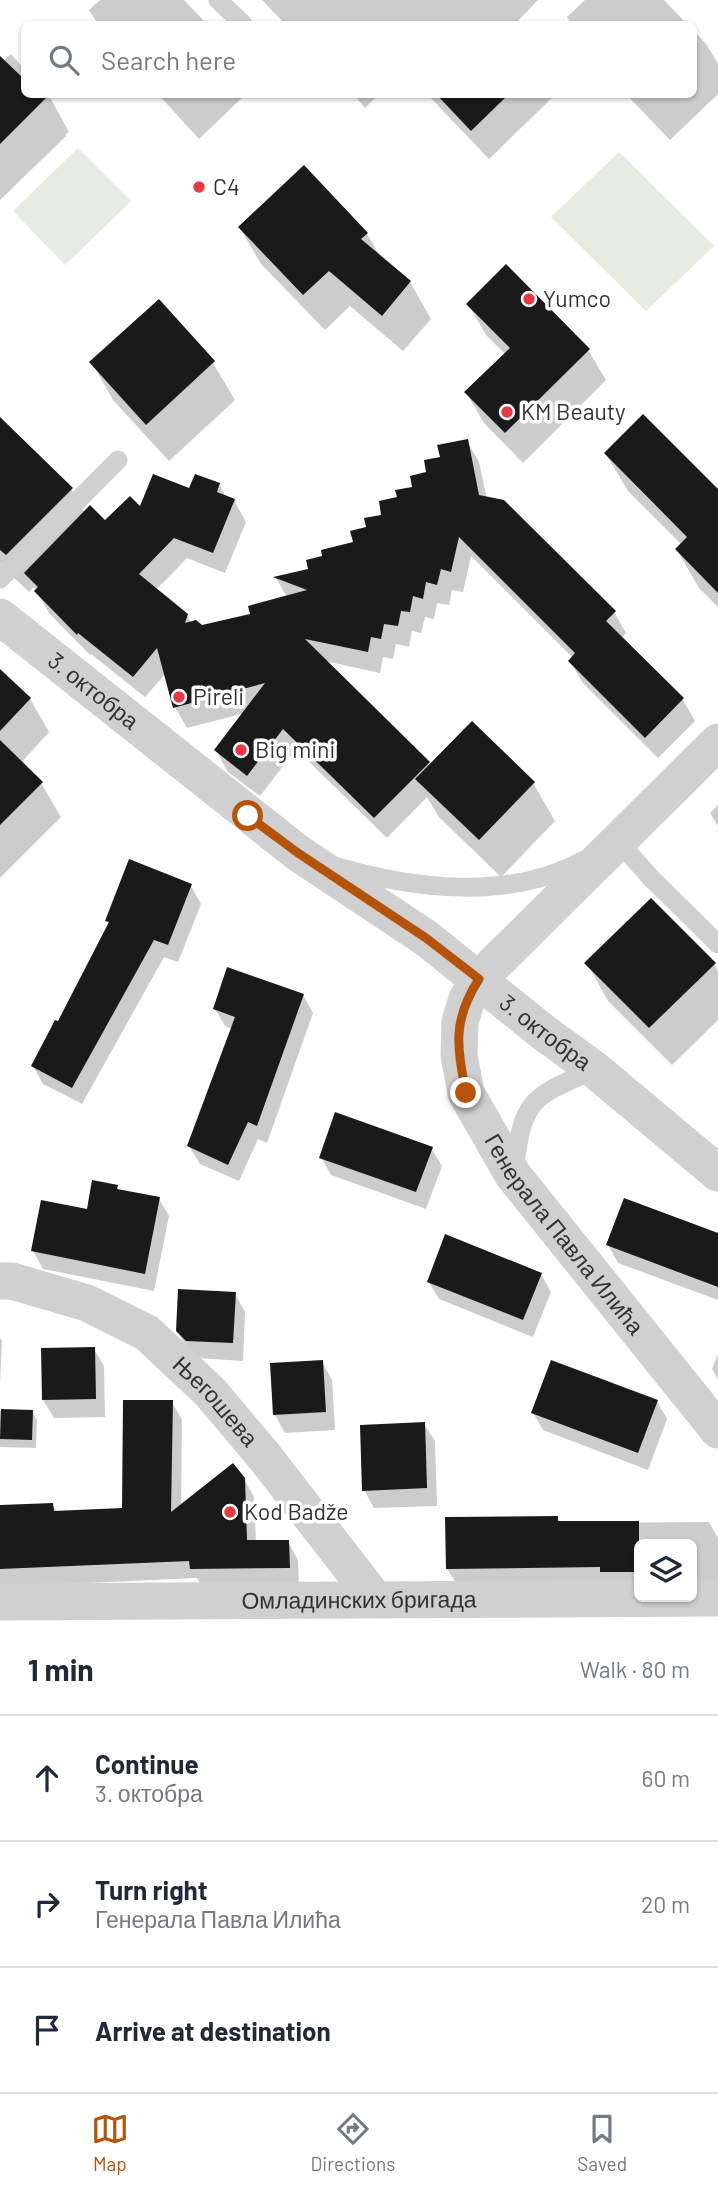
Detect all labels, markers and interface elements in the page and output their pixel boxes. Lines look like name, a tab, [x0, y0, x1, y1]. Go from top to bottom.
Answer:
search box	[21, 21, 697, 98]
icon: search	[45, 41, 83, 79]
text: Search here	[101, 44, 236, 75]
place label: C4	[213, 172, 240, 200]
marker: C4	[191, 179, 207, 195]
place label: Yumco	[543, 284, 611, 312]
marker: Yumco	[521, 291, 537, 307]
place label: KM Beauty	[521, 397, 626, 425]
marker: KM Beauty	[499, 404, 515, 420]
street label: 3. октобра	[43, 646, 145, 735]
place label: Pireli	[193, 682, 244, 710]
marker: Pireli	[171, 689, 187, 705]
place label: Big mini	[255, 735, 335, 763]
marker: Big mini	[233, 742, 249, 758]
route start	[232, 800, 263, 831]
street label: 3. октобра	[494, 988, 597, 1076]
route end	[450, 1077, 481, 1108]
street label: Генерала Павла Илића	[479, 1128, 651, 1340]
street label: Његошева	[168, 1350, 265, 1452]
place label: Kod Badže	[244, 1497, 349, 1525]
marker: Kod Badže	[222, 1504, 238, 1520]
map controls	[634, 1539, 697, 1602]
button: layers	[634, 1539, 697, 1602]
street label: Омладинских бригада	[241, 1584, 477, 1614]
text: 1 min	[28, 1651, 94, 1687]
text: Walk · 80 m	[580, 1655, 690, 1683]
text: Continue	[95, 1748, 199, 1779]
icon: ahead	[28, 1759, 66, 1797]
text: 60 m	[642, 1764, 690, 1792]
text: 3. октобра	[95, 1779, 203, 1807]
text: Turn right	[95, 1874, 208, 1905]
icon: right	[28, 1885, 66, 1923]
text: 20 m	[641, 1890, 690, 1918]
text: Генерала Павла Илића	[95, 1905, 341, 1933]
icon: arrive	[28, 2011, 66, 2049]
text: Arrive at destination	[95, 2015, 331, 2046]
tab: Map	[91, 2110, 129, 2175]
tab: Directions	[311, 2110, 396, 2175]
tab: Saved	[577, 2110, 627, 2175]

